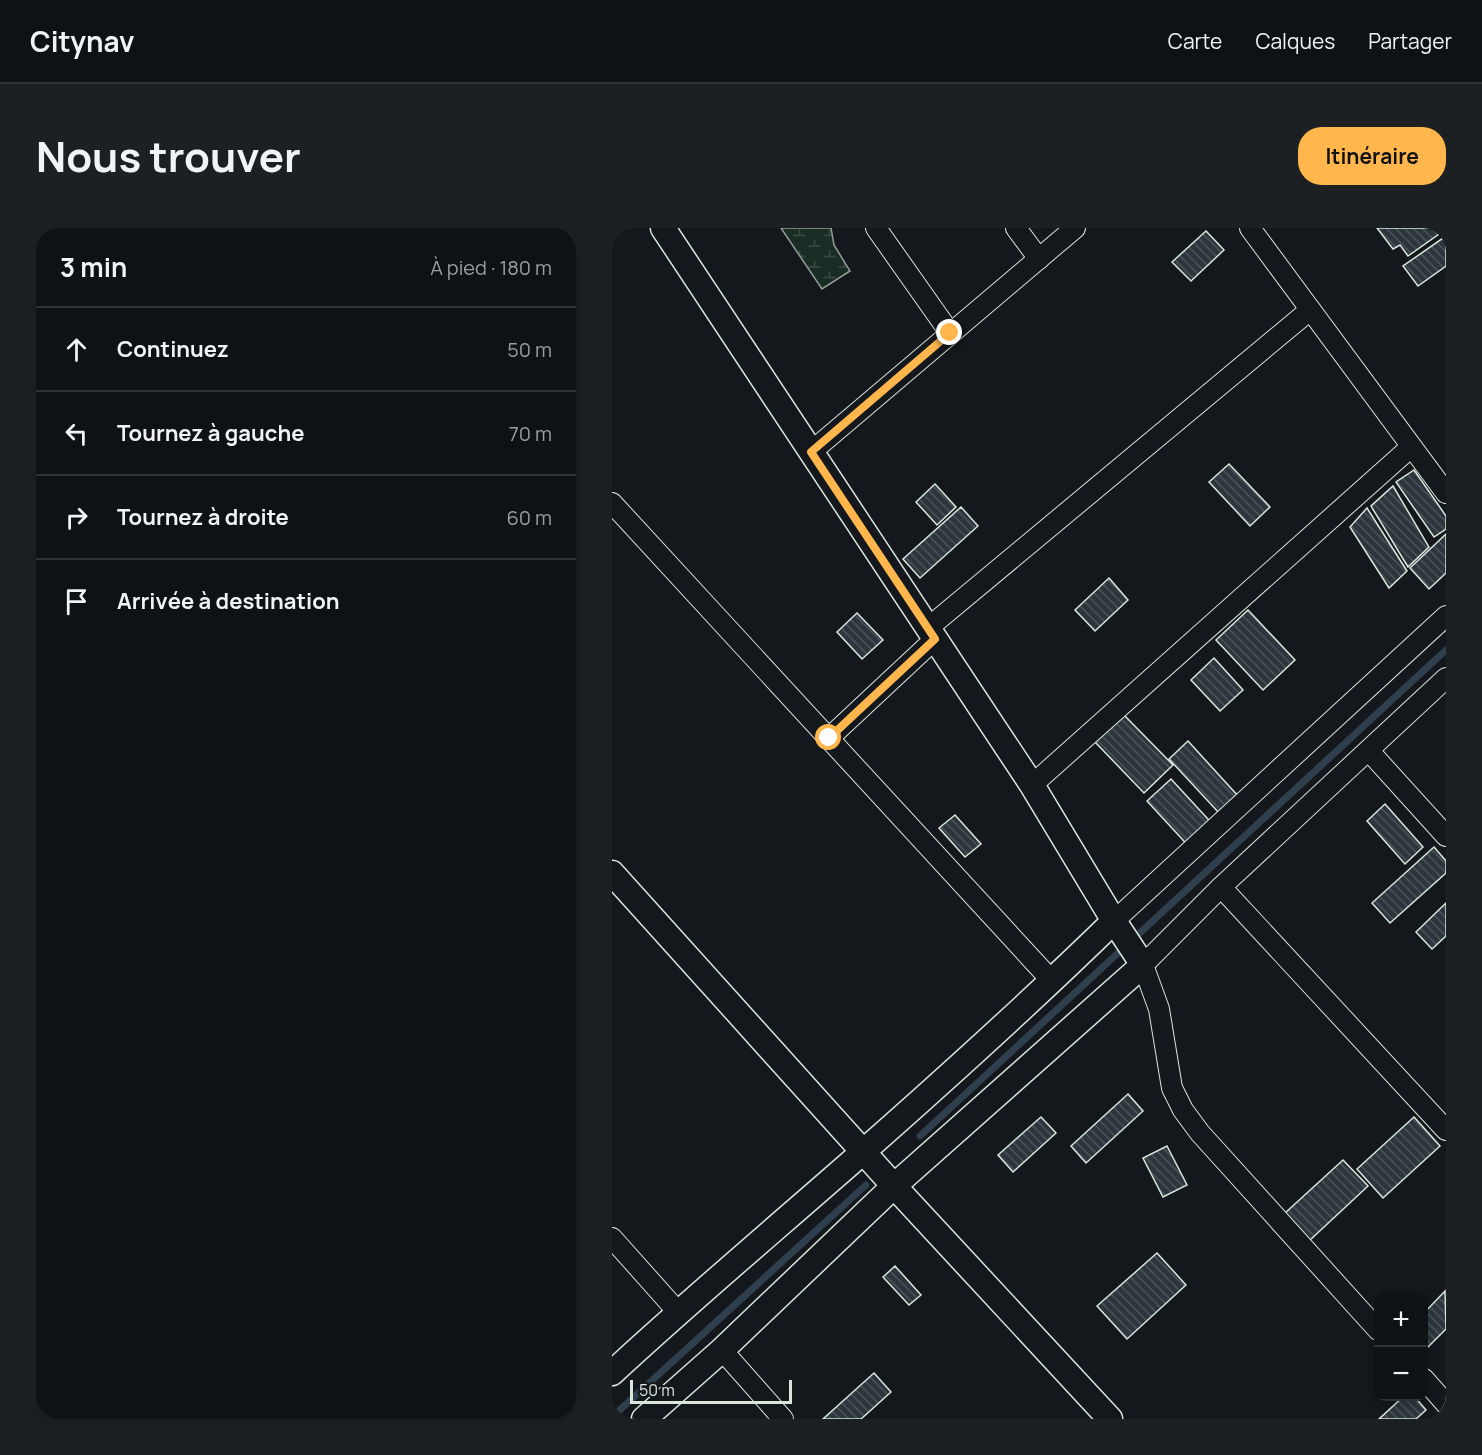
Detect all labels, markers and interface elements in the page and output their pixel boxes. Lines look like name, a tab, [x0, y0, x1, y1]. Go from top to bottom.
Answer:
text: Citynav	[30, 22, 134, 60]
text: Carte	[1168, 27, 1222, 55]
text: Calques	[1255, 27, 1335, 55]
text: Partager	[1368, 27, 1452, 55]
text: Nous trouver	[36, 127, 301, 185]
button: Itinéraire	[1298, 127, 1446, 185]
text: 3 min	[60, 249, 127, 285]
text: À pied · 180 m	[430, 254, 552, 281]
route end	[936, 319, 962, 345]
icon: ahead	[60, 333, 93, 366]
text: Continuez	[117, 334, 229, 364]
text: 50 m	[507, 336, 552, 363]
icon: left	[60, 417, 93, 450]
text: Tournez à gauche	[117, 418, 304, 448]
text: 70 m	[509, 420, 552, 447]
icon: right	[60, 501, 93, 534]
text: Tournez à droite	[117, 502, 289, 532]
text: 60 m	[506, 504, 552, 531]
icon: arrive	[60, 585, 93, 618]
text: Arrivée à destination	[117, 586, 340, 616]
route start	[815, 724, 841, 750]
map controls	[1374, 1293, 1428, 1401]
button: +	[1374, 1293, 1428, 1347]
button: −	[1374, 1347, 1428, 1401]
scale bar	[630, 1377, 792, 1404]
text: 50 m	[639, 1379, 675, 1401]

